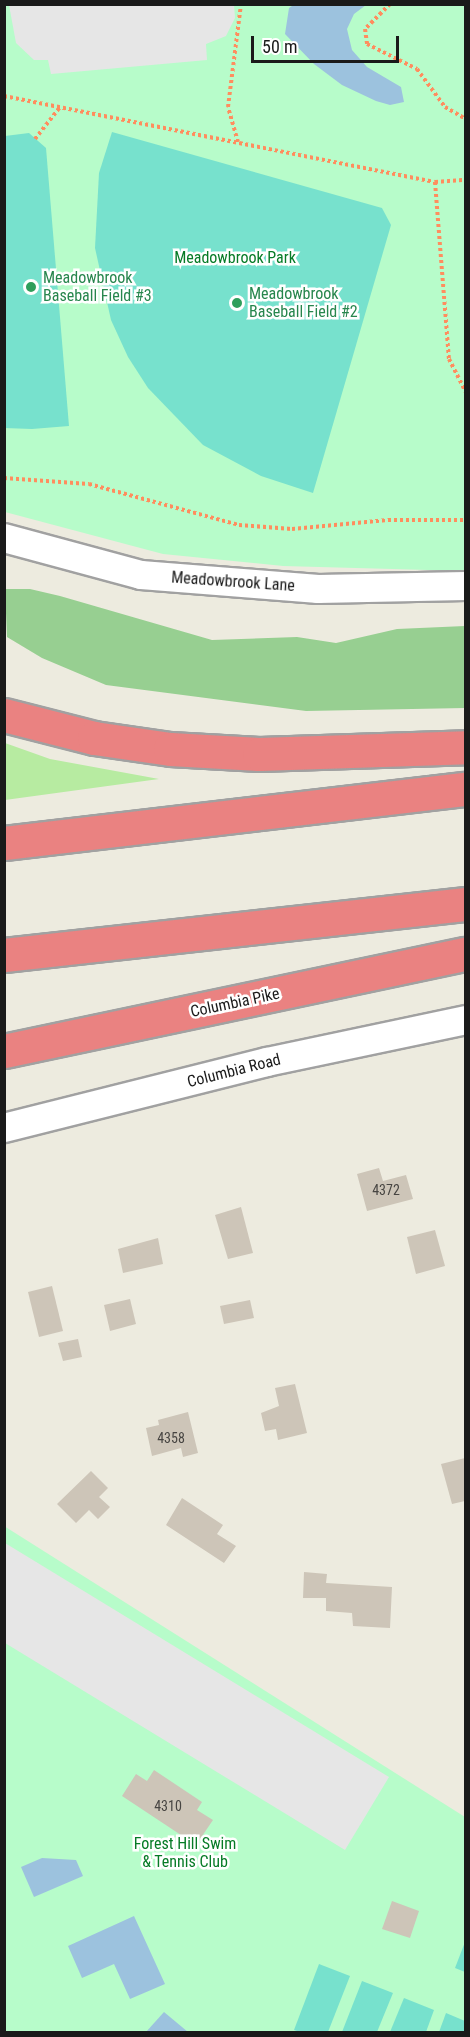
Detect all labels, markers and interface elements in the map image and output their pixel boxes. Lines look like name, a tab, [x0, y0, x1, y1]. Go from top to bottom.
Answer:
scale bar	[254, 24, 402, 62]
text: 50 m	[262, 36, 297, 57]
park label: Meadowbrook Park	[174, 248, 296, 268]
place label: Meadowbrook Baseball Field #3	[43, 268, 152, 306]
marker: Meadowbrook Baseball Field #3	[24, 280, 38, 294]
place label: Meadowbrook Baseball Field #2	[249, 284, 358, 322]
marker: Meadowbrook Baseball Field #2	[230, 296, 244, 310]
street label: Meadowbrook Lane	[171, 568, 295, 596]
street label: Columbia Pike	[189, 984, 281, 1022]
street label: Columbia Road	[185, 1050, 283, 1092]
house number: 4372	[372, 1182, 400, 1198]
house number: 4358	[157, 1430, 185, 1446]
house number: 4310	[154, 1798, 182, 1814]
park label: Forest Hill Swim & Tennis Club	[134, 1834, 236, 1872]

